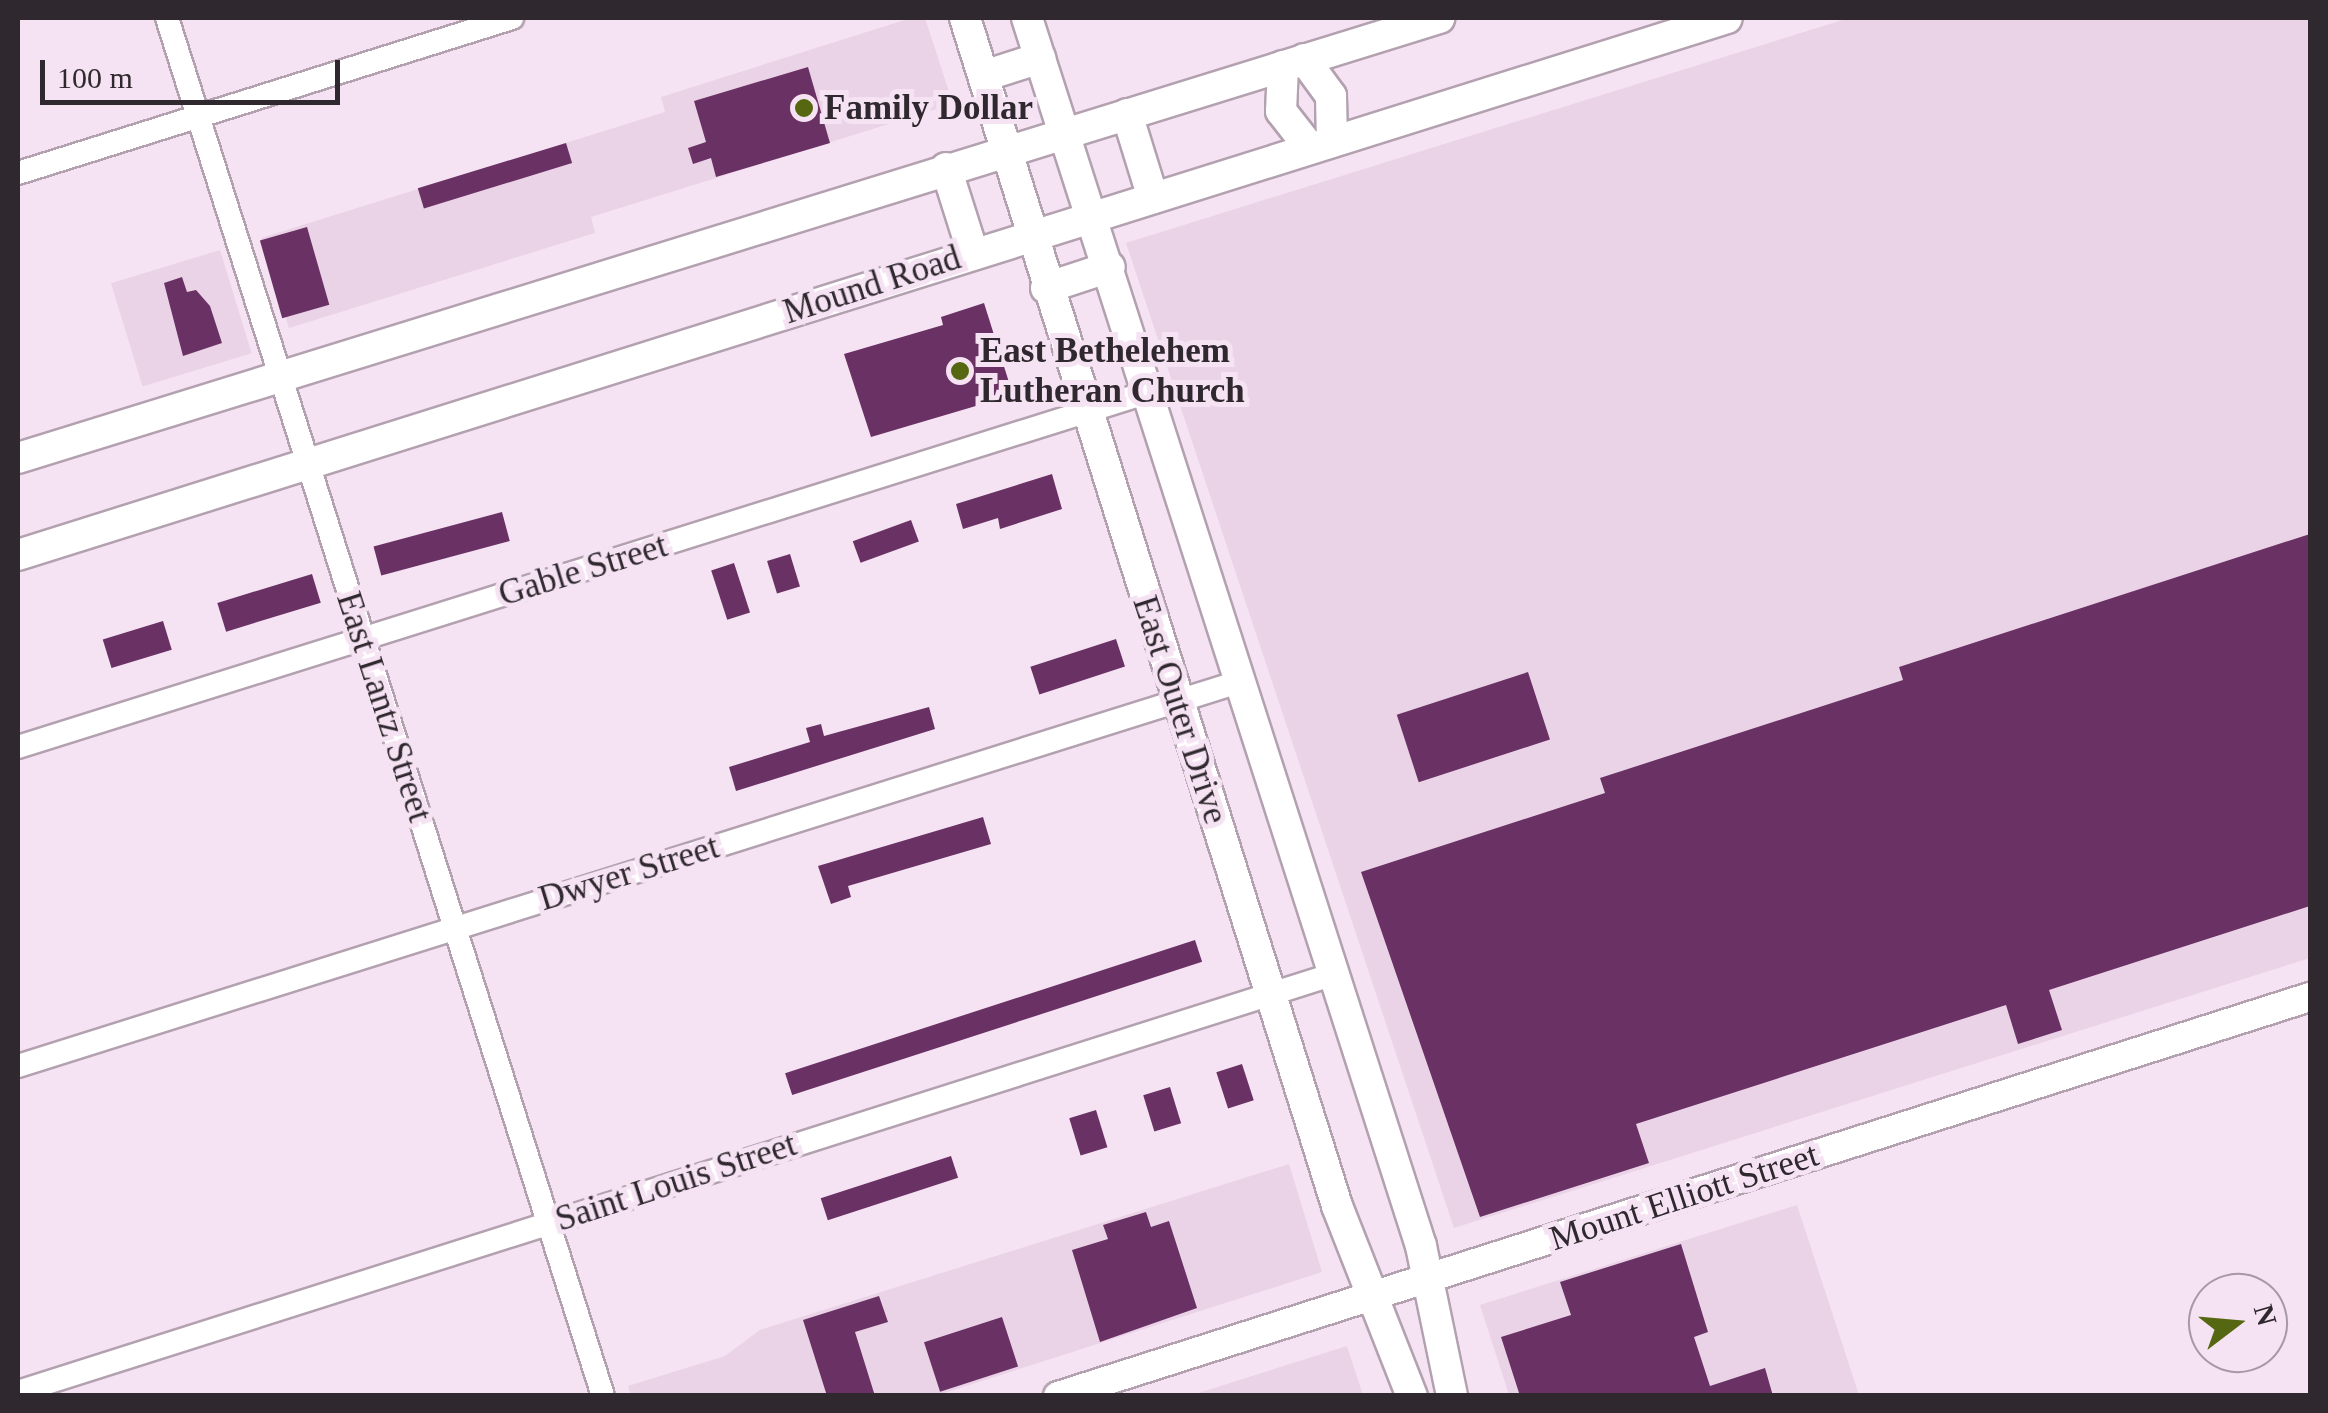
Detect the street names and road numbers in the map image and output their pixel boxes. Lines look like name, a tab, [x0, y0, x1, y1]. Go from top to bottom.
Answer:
street label: Mound Road	[778, 237, 966, 333]
street label: Gable Street	[494, 524, 672, 616]
street label: East Lantz Street	[327, 587, 441, 827]
street label: East Outer Drive	[1123, 591, 1237, 829]
street label: Dwyer Street	[534, 826, 724, 920]
street label: Saint Louis Street	[550, 1123, 802, 1241]
street label: Mount Elliott Street	[1544, 1134, 1824, 1260]

